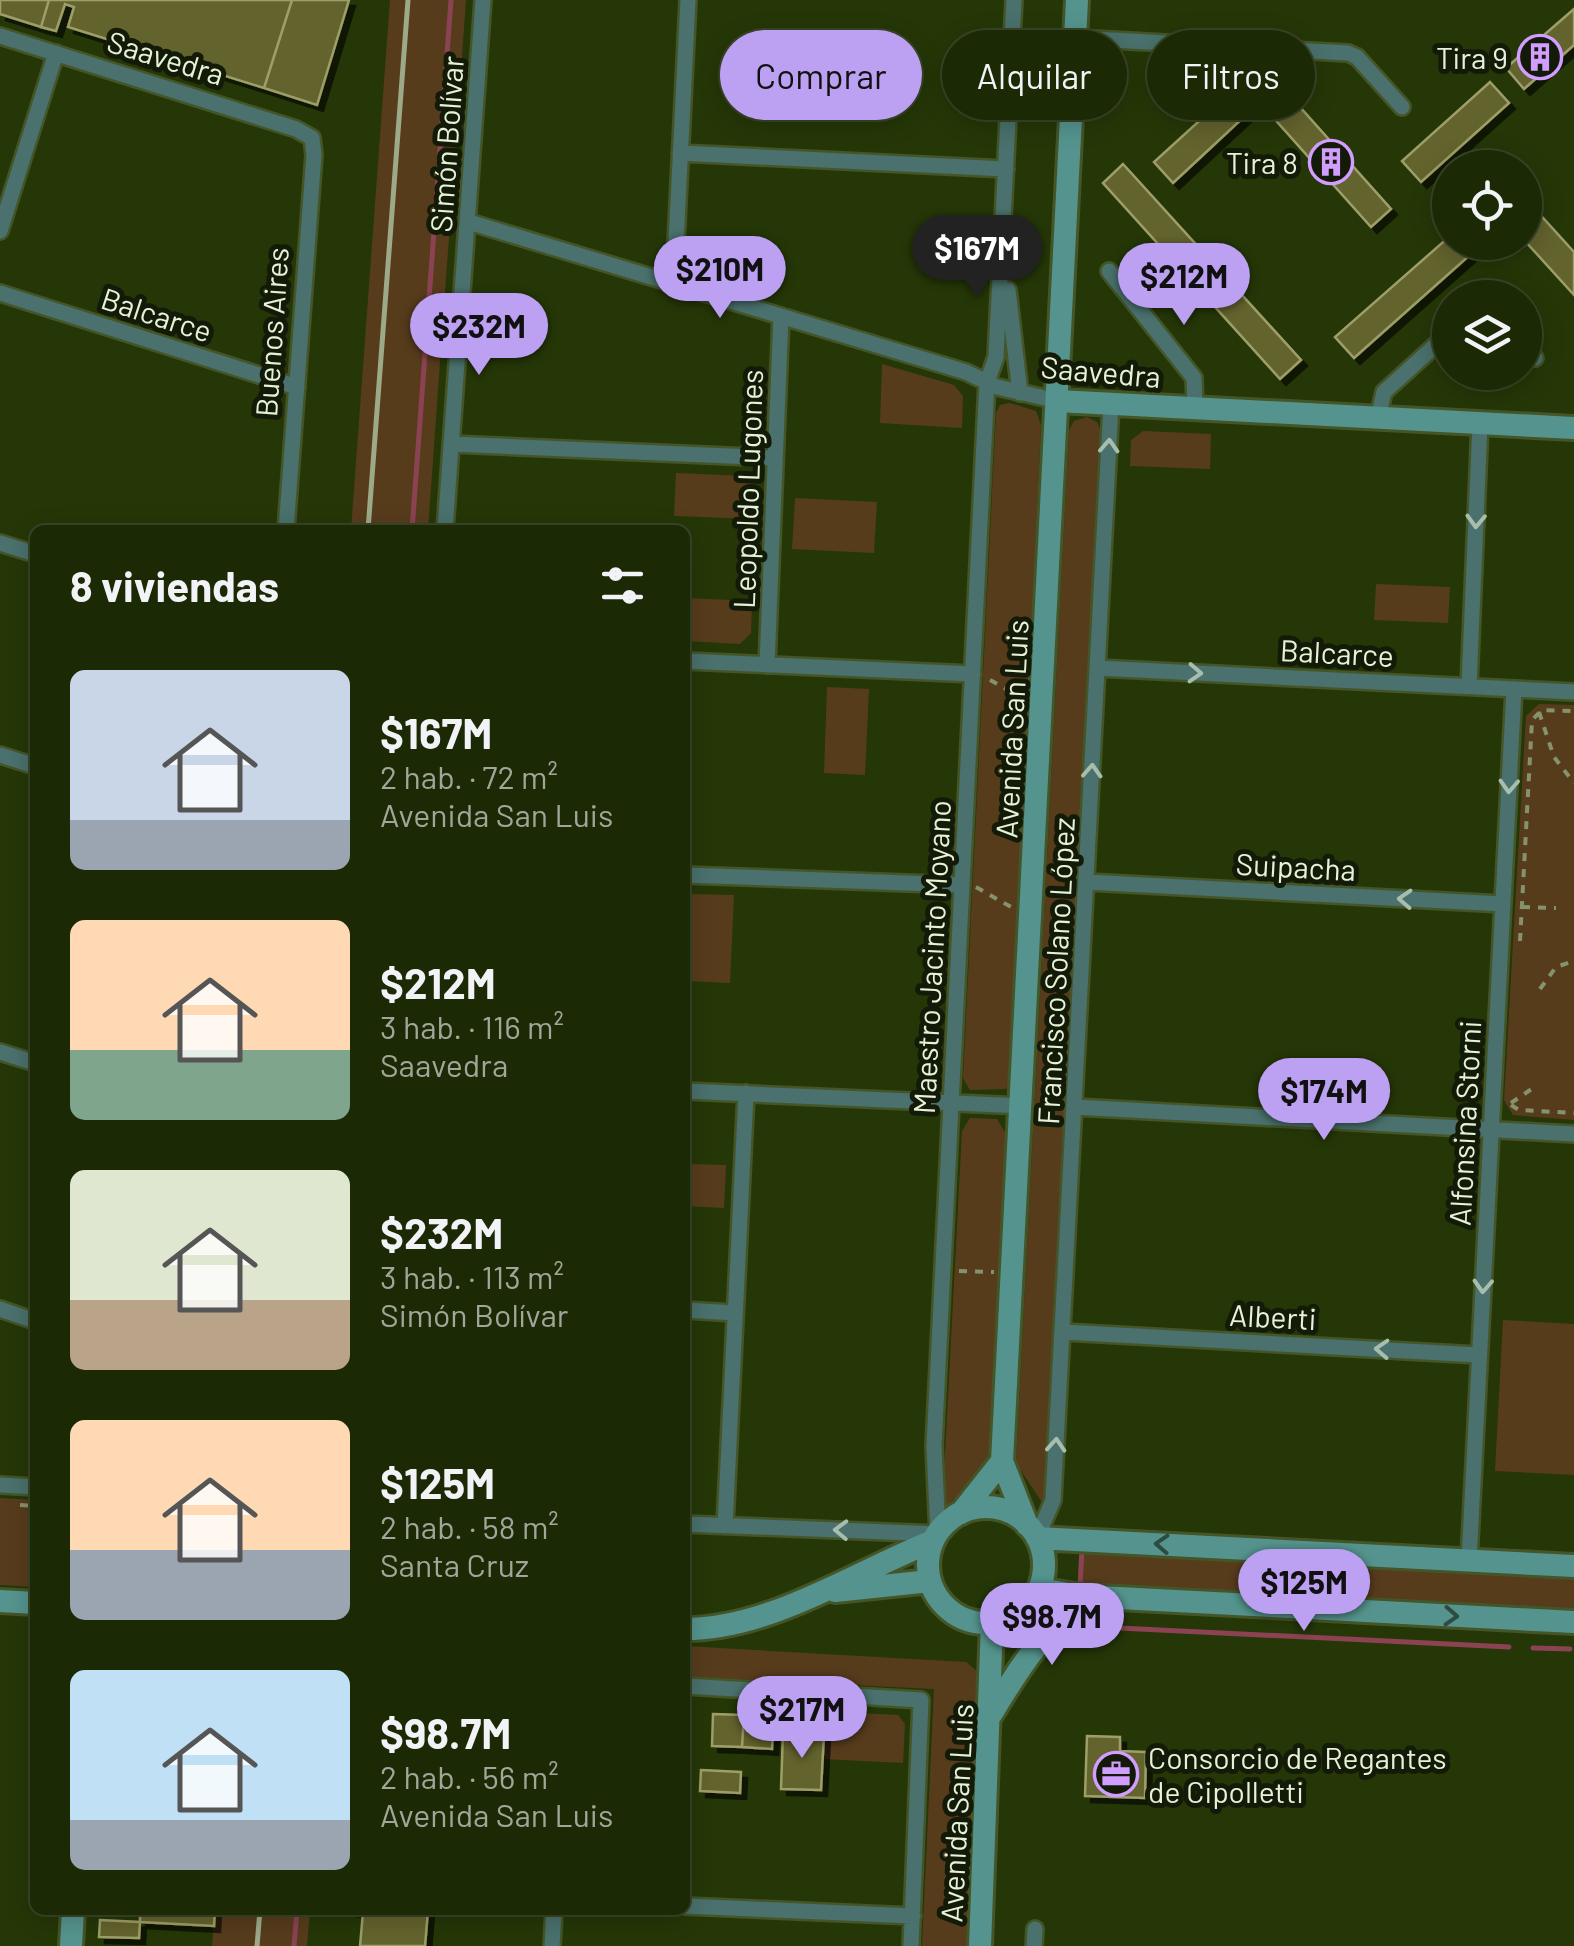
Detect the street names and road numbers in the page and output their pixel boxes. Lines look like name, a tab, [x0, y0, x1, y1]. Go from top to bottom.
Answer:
street label: Saavedra	[103, 22, 229, 92]
street label: Simón Bolívar	[422, 55, 470, 233]
street label: Buenos Aires	[247, 246, 295, 418]
street label: Balcarce	[97, 279, 217, 349]
street label: Saavedra	[1040, 348, 1162, 394]
street label: Leopoldo Lugones	[725, 369, 769, 609]
street label: Avenida San Luis	[987, 619, 1035, 839]
street label: Balcarce	[1279, 631, 1395, 673]
street label: Maestro Jacinto Moyano	[905, 799, 957, 1115]
street label: Francisco Solano López	[1029, 816, 1081, 1126]
street label: Suipacha	[1235, 845, 1357, 887]
street label: Alfonsina Storni	[1441, 1019, 1487, 1227]
street label: Alberti	[1229, 1296, 1317, 1336]
street label: Avenida San Luis	[932, 1703, 980, 1923]

